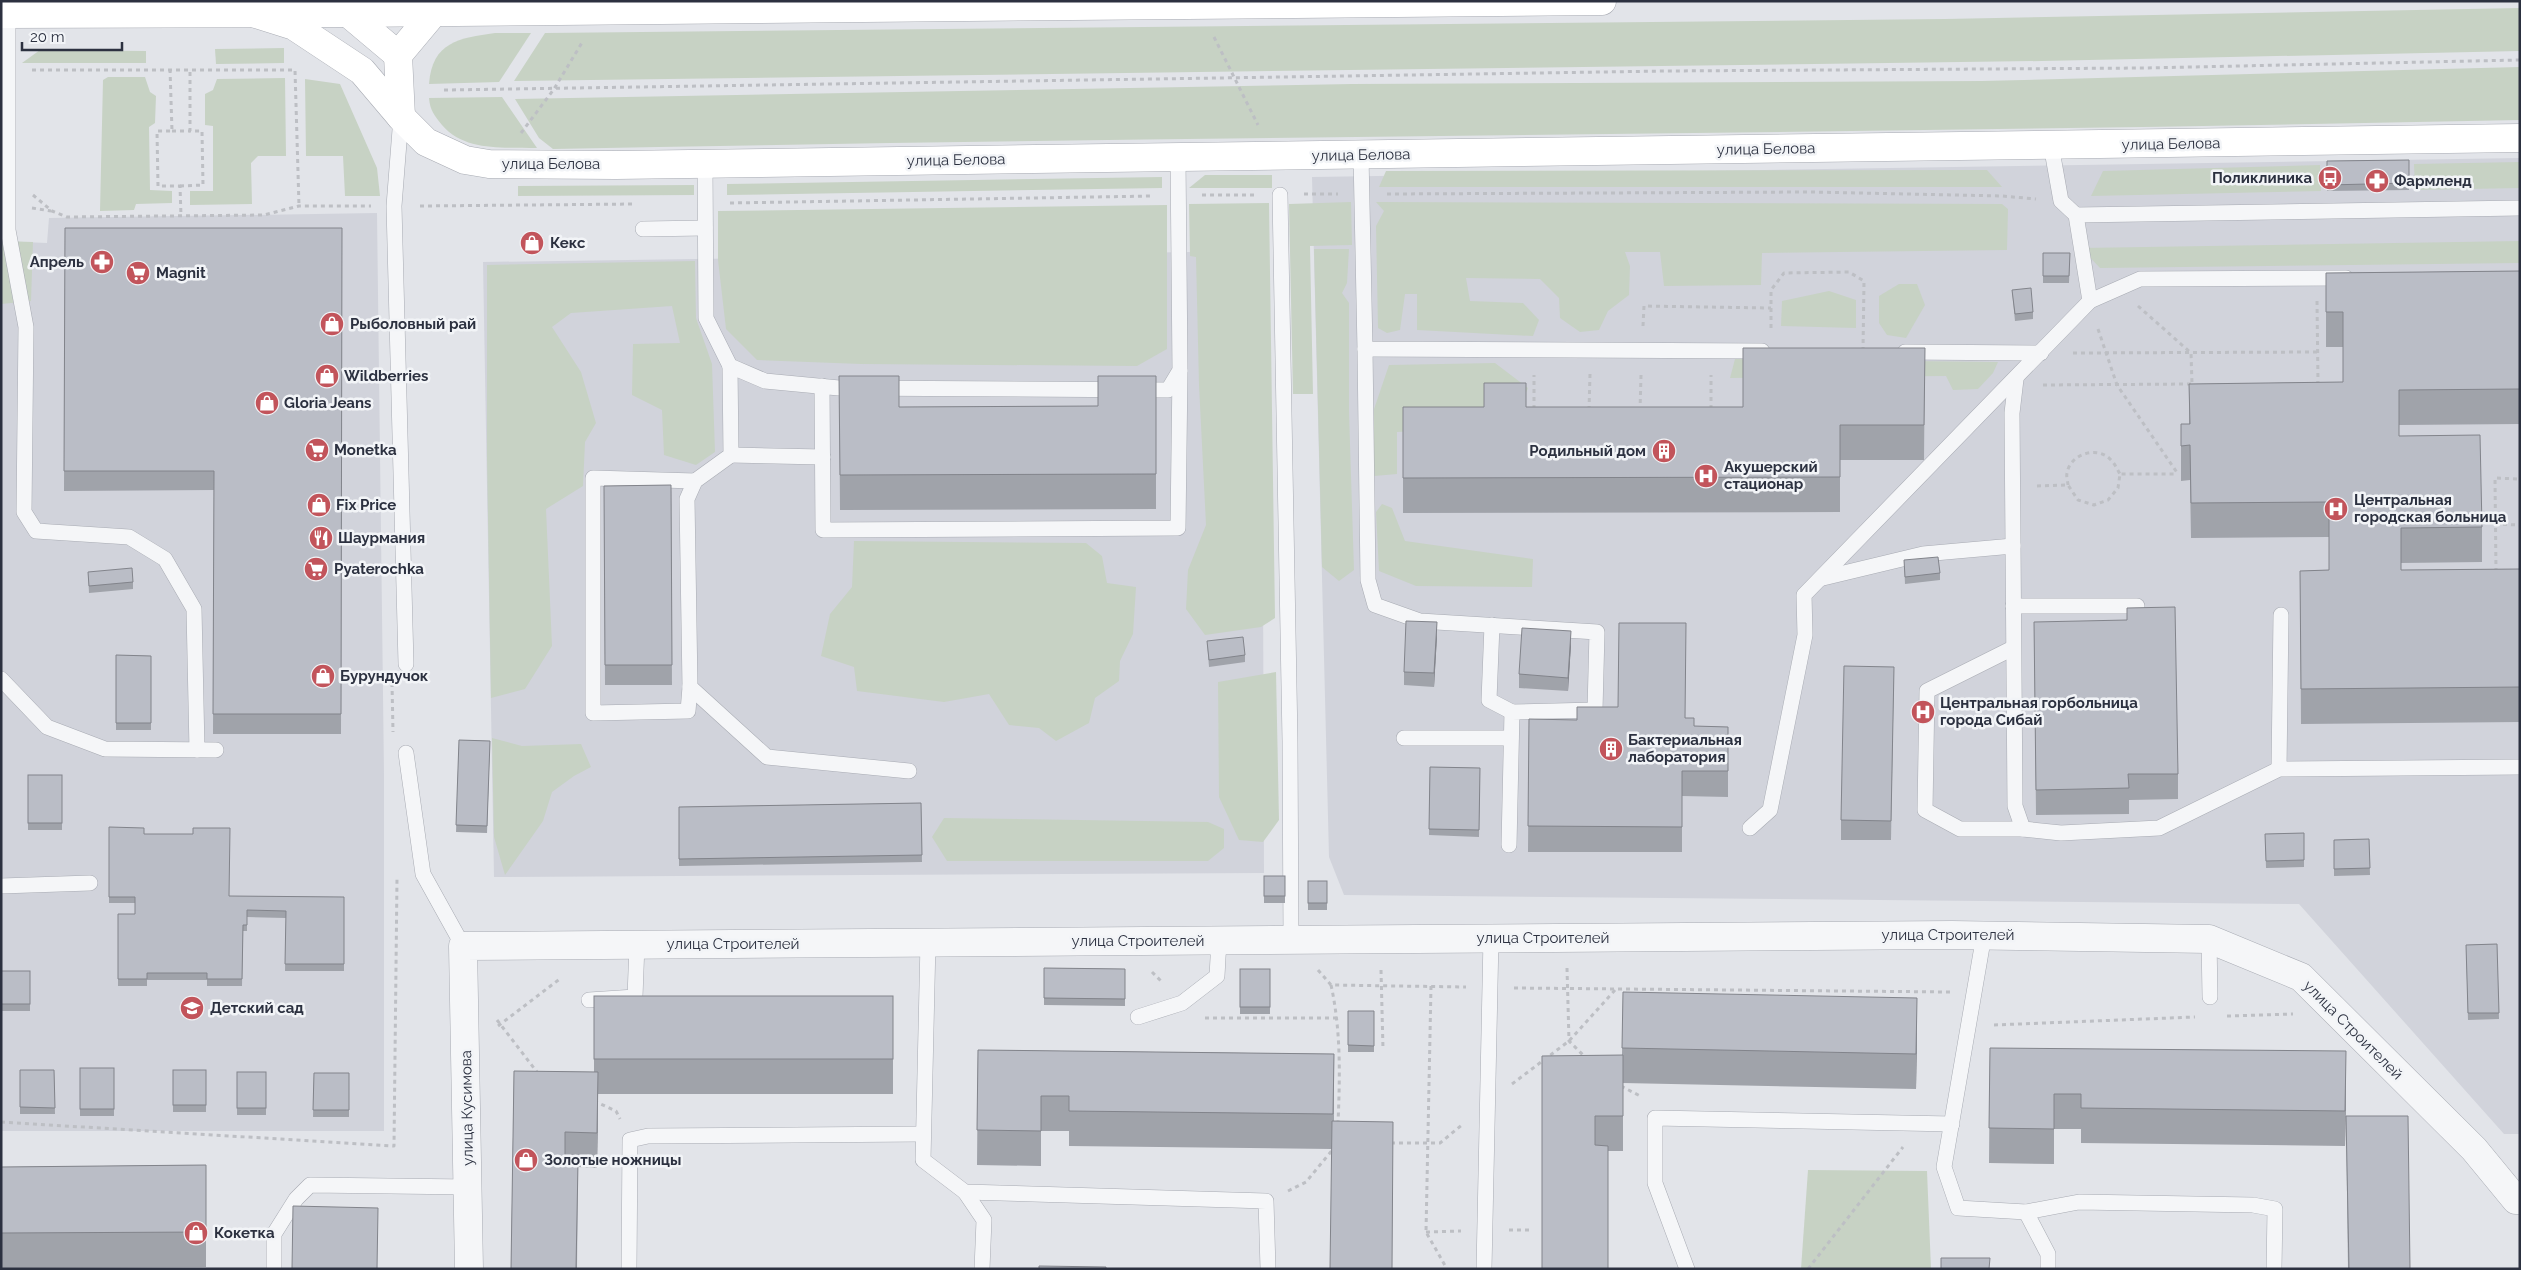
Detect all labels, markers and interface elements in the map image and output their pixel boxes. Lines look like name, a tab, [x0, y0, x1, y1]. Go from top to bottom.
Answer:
scale bar	[22, 20, 122, 52]
text: 20 m	[30, 28, 65, 46]
street label: улица Белова	[2122, 134, 2220, 154]
street label: улица Белова	[1717, 139, 1815, 159]
street label: улица Белова	[1312, 145, 1410, 165]
street label: улица Белова	[907, 150, 1005, 170]
street label: улица Белова	[502, 155, 600, 173]
bus stop icon: Поликлиника	[2317, 165, 2343, 191]
pharmacy icon: Фармленд	[2364, 168, 2390, 194]
place label: Поликлиника	[2212, 169, 2312, 187]
place label: Фармленд	[2394, 172, 2472, 190]
shop icon: Кекс	[519, 230, 545, 256]
place label: Кекс	[550, 234, 586, 252]
pharmacy icon: Апрель	[89, 249, 115, 275]
place label: Апрель	[30, 253, 84, 271]
supermarket icon: Magnit	[125, 260, 151, 286]
place label: Magnit	[156, 264, 206, 282]
shop icon: Рыболовный рай	[319, 311, 345, 337]
place label: Рыболовный рай	[350, 315, 476, 333]
shop icon: Wildberries	[314, 363, 340, 389]
place label: Wildberries	[344, 367, 428, 385]
shop icon: Gloria Jeans	[254, 390, 280, 416]
place label: Gloria Jeans	[284, 394, 371, 412]
supermarket icon: Monetka	[304, 437, 330, 463]
building icon: Родильный дом	[1651, 438, 1677, 464]
place label: Monetka	[334, 441, 397, 459]
place label: Родильный дом	[1529, 442, 1646, 460]
place label: Акушерский стационар	[1724, 458, 1818, 493]
hospital icon: Акушерский стационар	[1693, 463, 1719, 489]
place label: Центральная городская больница	[2354, 491, 2507, 526]
shop icon: Fix Price	[306, 492, 332, 518]
place label: Fix Price	[336, 496, 396, 514]
hospital icon: Центральная городская больница	[2323, 496, 2349, 522]
restaurant icon: Шаурмания	[308, 525, 334, 551]
place label: Шаурмания	[338, 529, 425, 547]
supermarket icon: Pyaterochka	[303, 556, 329, 582]
place label: Pyaterochka	[334, 560, 424, 578]
shop icon: Бурундучок	[310, 663, 336, 689]
place label: Бурундучок	[340, 667, 429, 685]
place label: Центральная горбольница города Сибай	[1940, 694, 2138, 729]
hospital icon: Центральная горбольница города Сибай	[1910, 699, 1936, 725]
place label: Бактериальная лаборатория	[1628, 731, 1742, 766]
building icon: Бактериальная лаборатория	[1598, 736, 1624, 762]
street label: улица Строителей	[1881, 926, 2015, 944]
street label: улица Строителей	[1476, 929, 1610, 947]
street label: улица Строителей	[1071, 932, 1205, 950]
street label: улица Строителей	[666, 935, 800, 953]
street label: улица Строителей	[2300, 977, 2406, 1083]
school or university icon: Детский сад	[179, 995, 205, 1021]
place label: Детский сад	[210, 999, 304, 1017]
street label: улица Кусимова	[457, 1050, 477, 1166]
shop icon: Золотые ножницы	[513, 1147, 539, 1173]
place label: Золотые ножницы	[544, 1151, 681, 1169]
shop icon: Кокетка	[183, 1220, 209, 1246]
place label: Кокетка	[214, 1224, 275, 1242]

